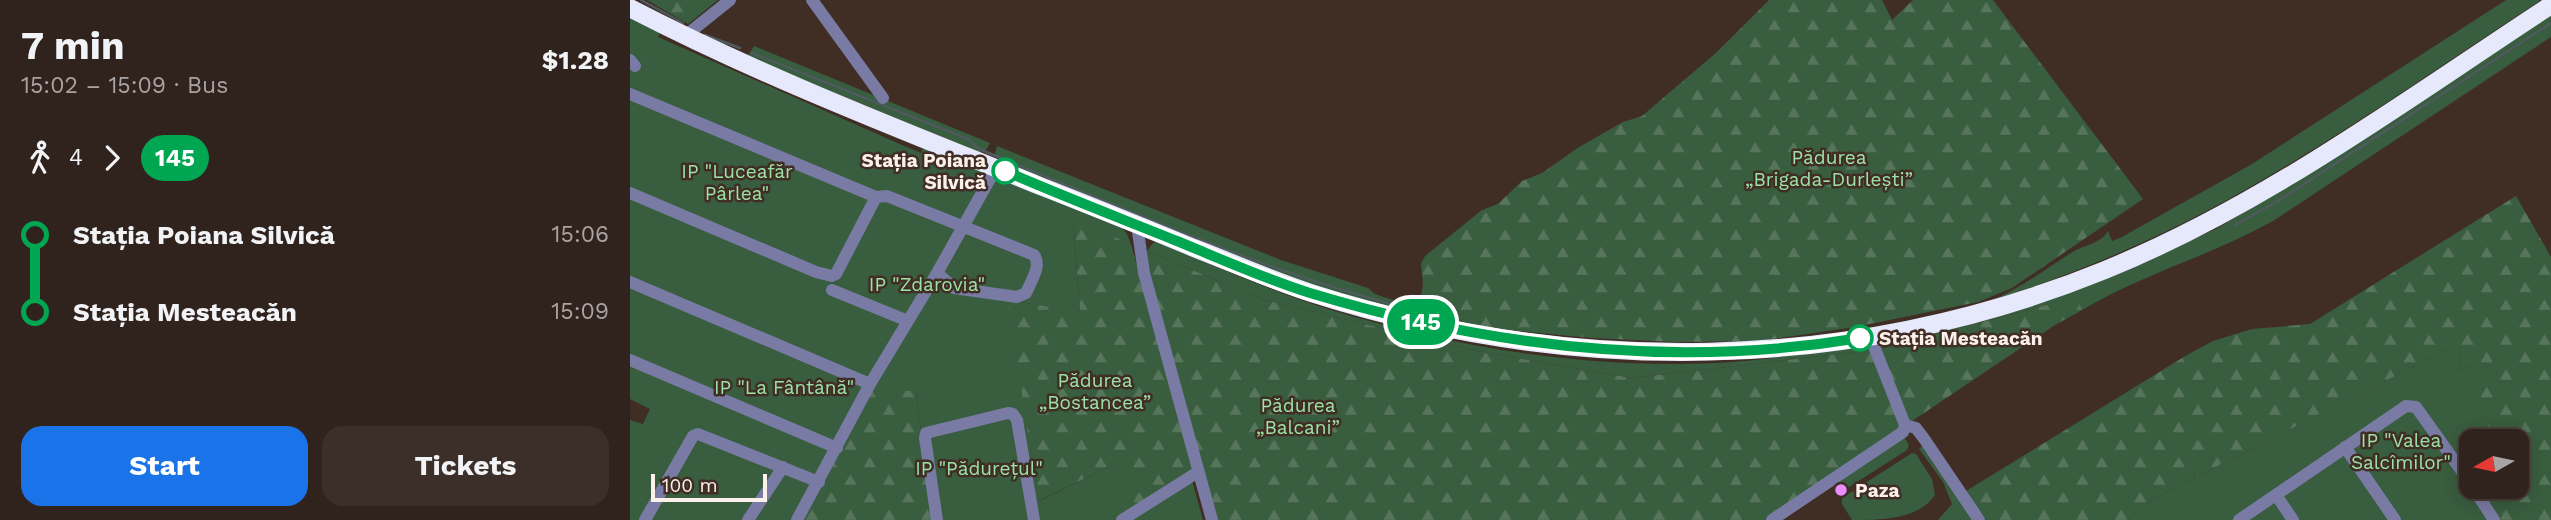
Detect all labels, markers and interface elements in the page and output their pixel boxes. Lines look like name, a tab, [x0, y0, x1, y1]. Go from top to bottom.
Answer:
text: 7 min	[21, 24, 124, 68]
text: $1.28	[542, 45, 609, 75]
text: 15:02 – 15:09 · Bus	[21, 72, 228, 99]
icon: walk	[21, 139, 59, 177]
icon: forward	[93, 139, 131, 177]
text: 4	[69, 144, 83, 171]
text: 145	[155, 144, 195, 172]
park label: Pădurea „Brigada-Durlești”	[1745, 146, 1913, 191]
place label: Stația Poiana Silvică	[861, 149, 986, 194]
marker: Stația Poiana Silvică	[992, 158, 1018, 184]
park label: IP "Luceafăr Pârlea"	[681, 160, 793, 205]
text: Stația Poiana Silvică	[73, 220, 335, 250]
text: 15:06	[552, 221, 609, 248]
park label: IP "Zdarovia"	[869, 273, 985, 296]
text: Stația Mesteacăn	[73, 297, 297, 327]
text: 15:09	[551, 298, 609, 325]
line badge: 145	[1381, 299, 1461, 345]
text: 145	[1401, 308, 1441, 336]
marker: Stația Mesteacăn	[1847, 325, 1873, 351]
place label: Stația Mesteacăn	[1879, 327, 2043, 350]
park label: Pădurea „Bostancea”	[1039, 369, 1151, 414]
park label: IP "La Fântână"	[714, 376, 854, 399]
park label: Pădurea „Balcani”	[1256, 394, 1340, 439]
button: Start	[21, 426, 308, 506]
button: Tickets	[322, 426, 609, 506]
park label: IP "Valea Salcîmilor"	[2351, 429, 2451, 474]
north arrow	[2459, 429, 2529, 499]
map controls	[2459, 429, 2529, 499]
park label: IP "Pădurețul"	[915, 457, 1043, 480]
scale bar	[651, 471, 766, 503]
text: 100 m	[662, 474, 718, 497]
place label: Paza	[1855, 479, 1900, 502]
marker: Paza	[1833, 482, 1849, 498]

